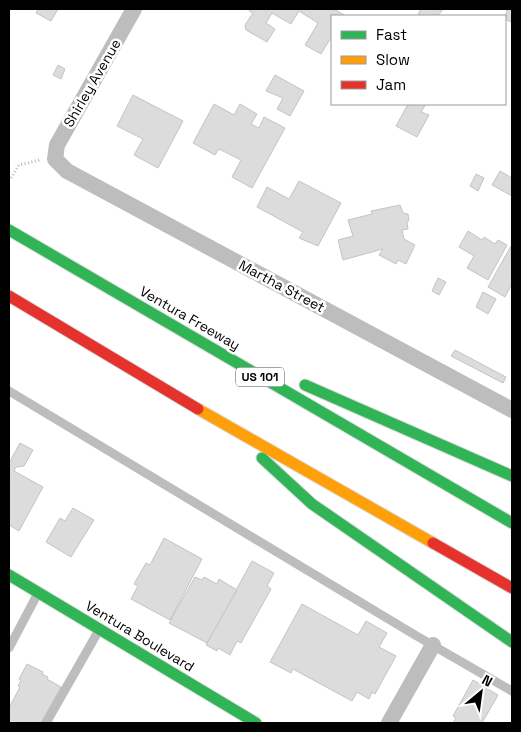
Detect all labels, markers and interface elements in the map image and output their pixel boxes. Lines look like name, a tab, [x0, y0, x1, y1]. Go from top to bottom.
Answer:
legend	[331, 15, 506, 105]
text: Fast	[376, 25, 407, 44]
street label: Shirley Avenue	[59, 36, 125, 130]
text: Slow	[376, 50, 410, 69]
text: Jam	[376, 75, 406, 94]
street label: Martha Street	[236, 256, 328, 316]
street label: Ventura Freeway	[137, 282, 243, 354]
road number: US 101	[236, 368, 284, 387]
street label: Ventura Boulevard	[82, 596, 198, 676]
north arrow	[456, 667, 506, 717]
text: N	[479, 670, 496, 691]

